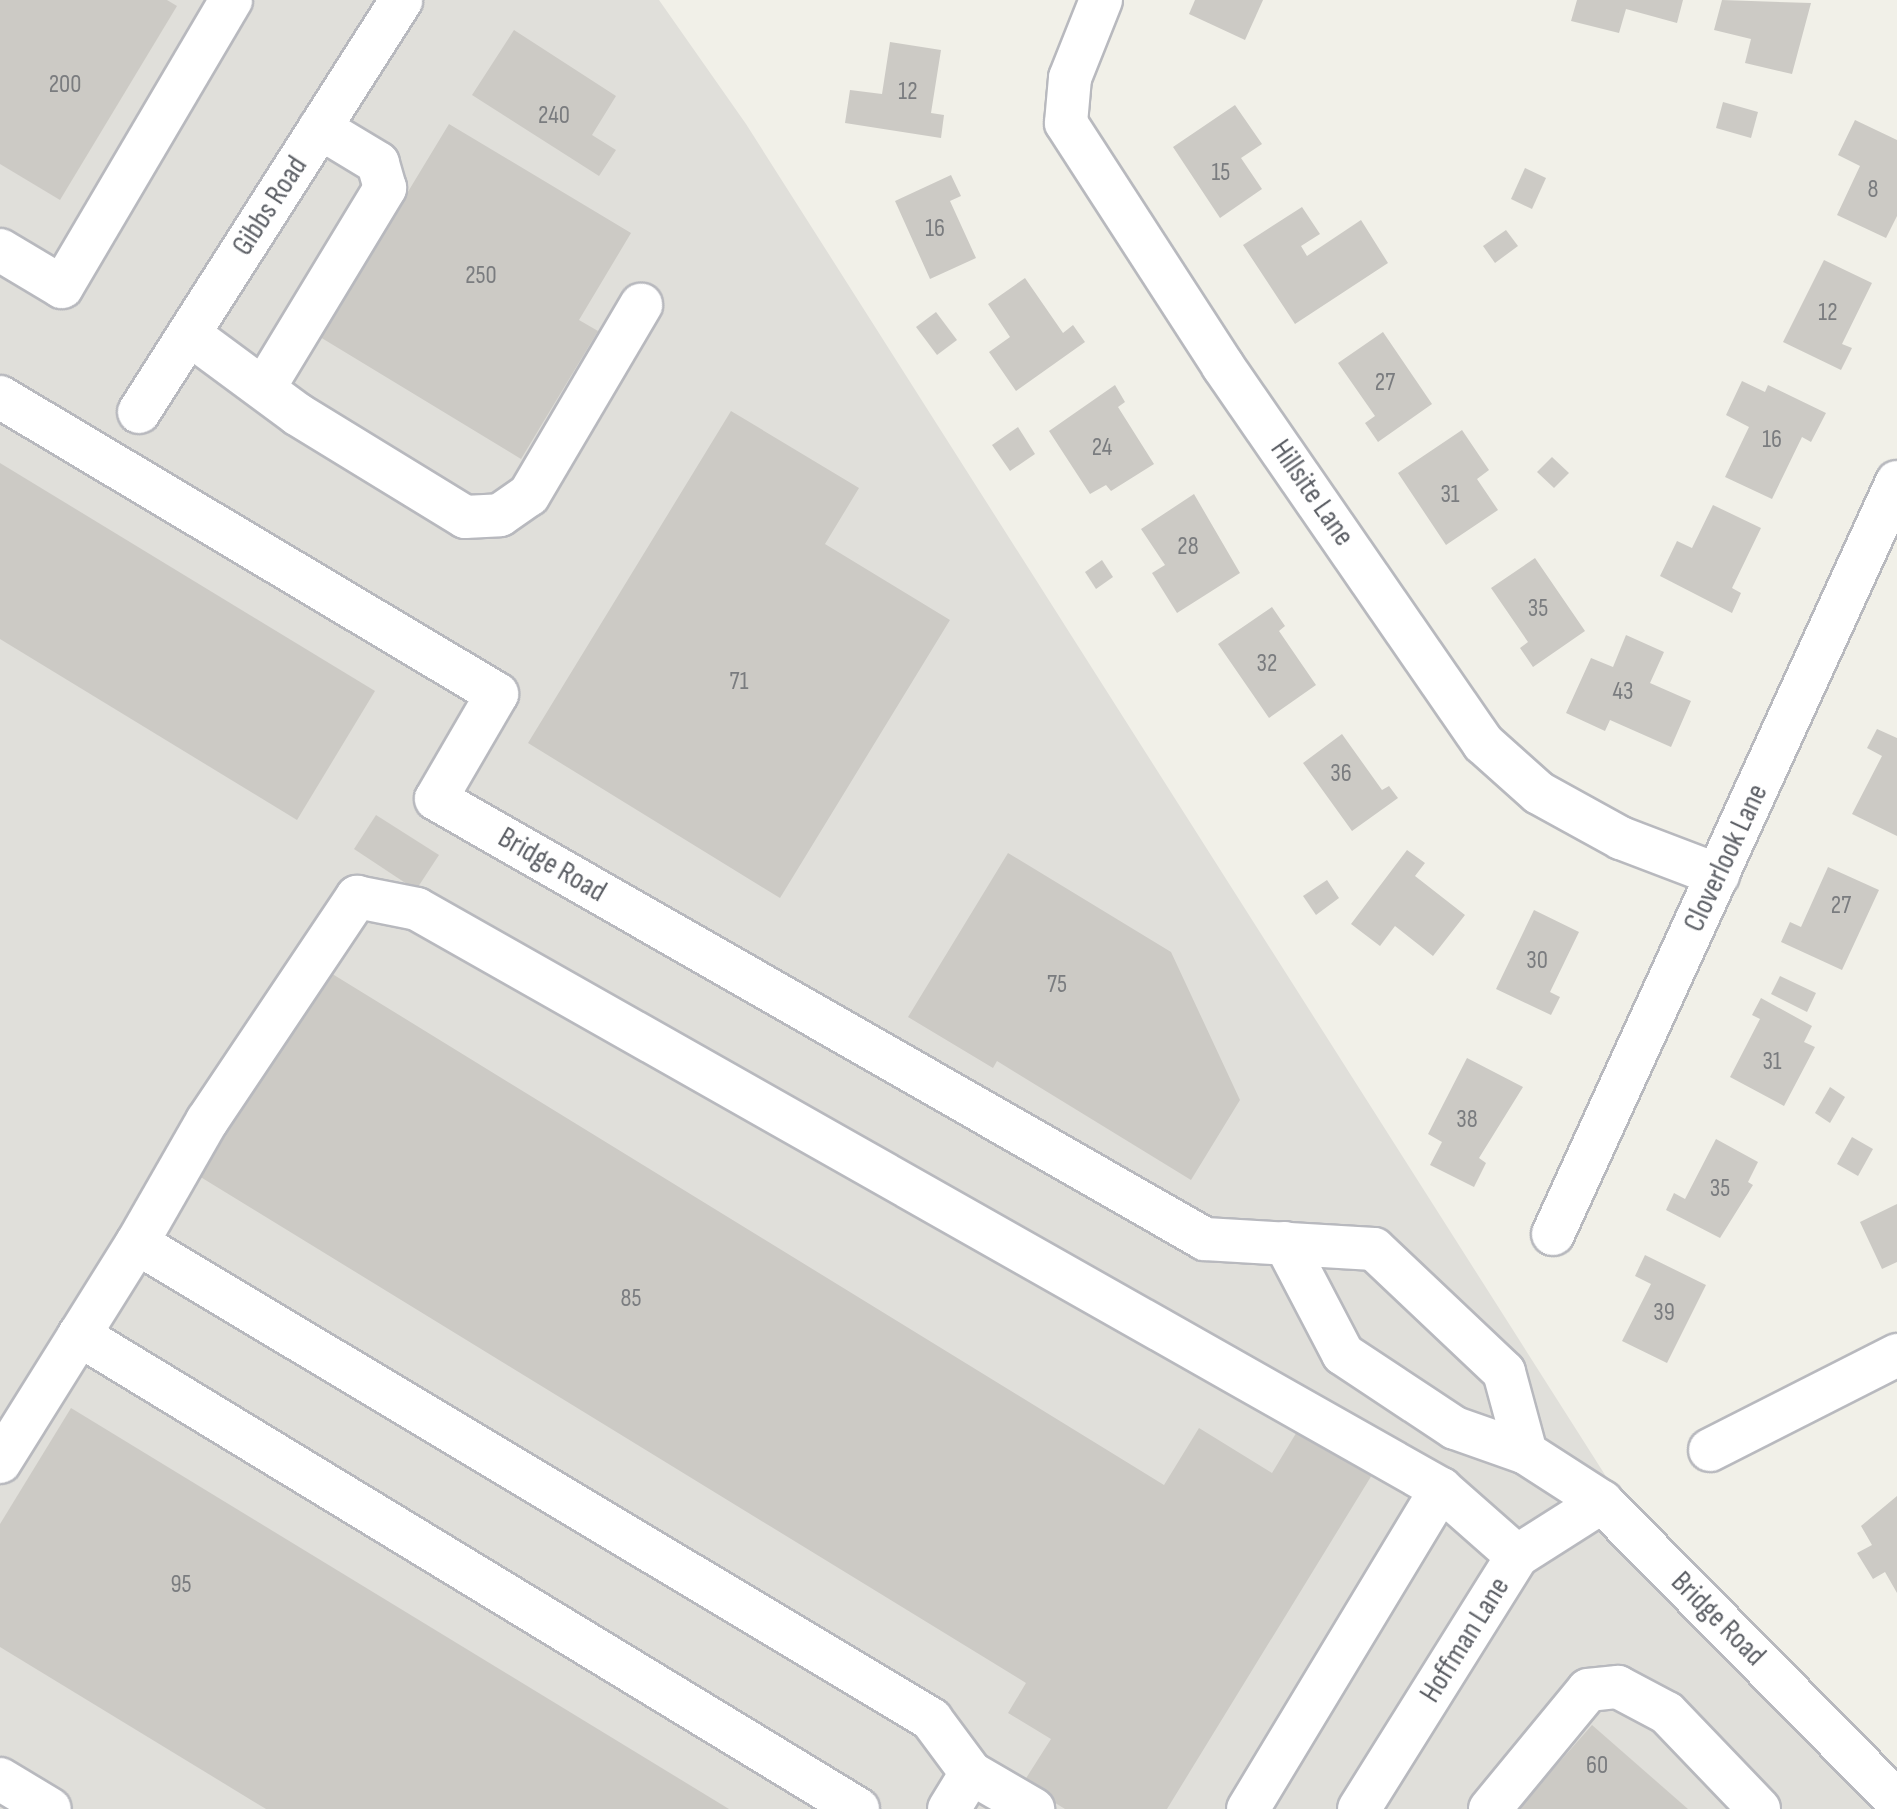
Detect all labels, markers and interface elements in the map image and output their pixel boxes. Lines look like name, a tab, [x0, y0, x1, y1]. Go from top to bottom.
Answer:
house number: 200	[49, 70, 81, 100]
house number: 12	[898, 77, 918, 107]
house number: 240	[538, 101, 570, 131]
street label: Gibbs Road	[225, 150, 315, 262]
house number: 15	[1212, 158, 1230, 188]
house number: 8	[1868, 175, 1878, 205]
house number: 16	[925, 214, 945, 244]
house number: 250	[465, 261, 497, 291]
house number: 12	[1818, 298, 1838, 328]
house number: 27	[1375, 368, 1395, 398]
house number: 16	[1762, 425, 1782, 455]
house number: 24	[1092, 433, 1112, 463]
street label: Hillsite Lane	[1262, 433, 1362, 553]
house number: 31	[1440, 480, 1460, 510]
house number: 28	[1177, 532, 1199, 562]
house number: 35	[1528, 594, 1548, 624]
house number: 32	[1257, 649, 1277, 679]
house number: 71	[730, 667, 748, 697]
house number: 43	[1612, 677, 1634, 707]
house number: 36	[1330, 759, 1352, 789]
street label: Cloverlook Lane	[1676, 779, 1776, 937]
street label: Bridge Road	[492, 820, 612, 910]
house number: 27	[1831, 891, 1851, 921]
house number: 30	[1526, 946, 1548, 976]
house number: 75	[1047, 970, 1067, 1000]
house number: 31	[1762, 1047, 1782, 1077]
house number: 38	[1456, 1105, 1478, 1135]
house number: 35	[1710, 1174, 1730, 1204]
house number: 85	[621, 1284, 641, 1314]
house number: 39	[1653, 1298, 1675, 1328]
street label: Bridge Road	[1663, 1564, 1773, 1674]
house number: 95	[170, 1570, 192, 1600]
street label: Hoffman Lane	[1412, 1571, 1518, 1709]
house number: 60	[1586, 1751, 1608, 1781]

